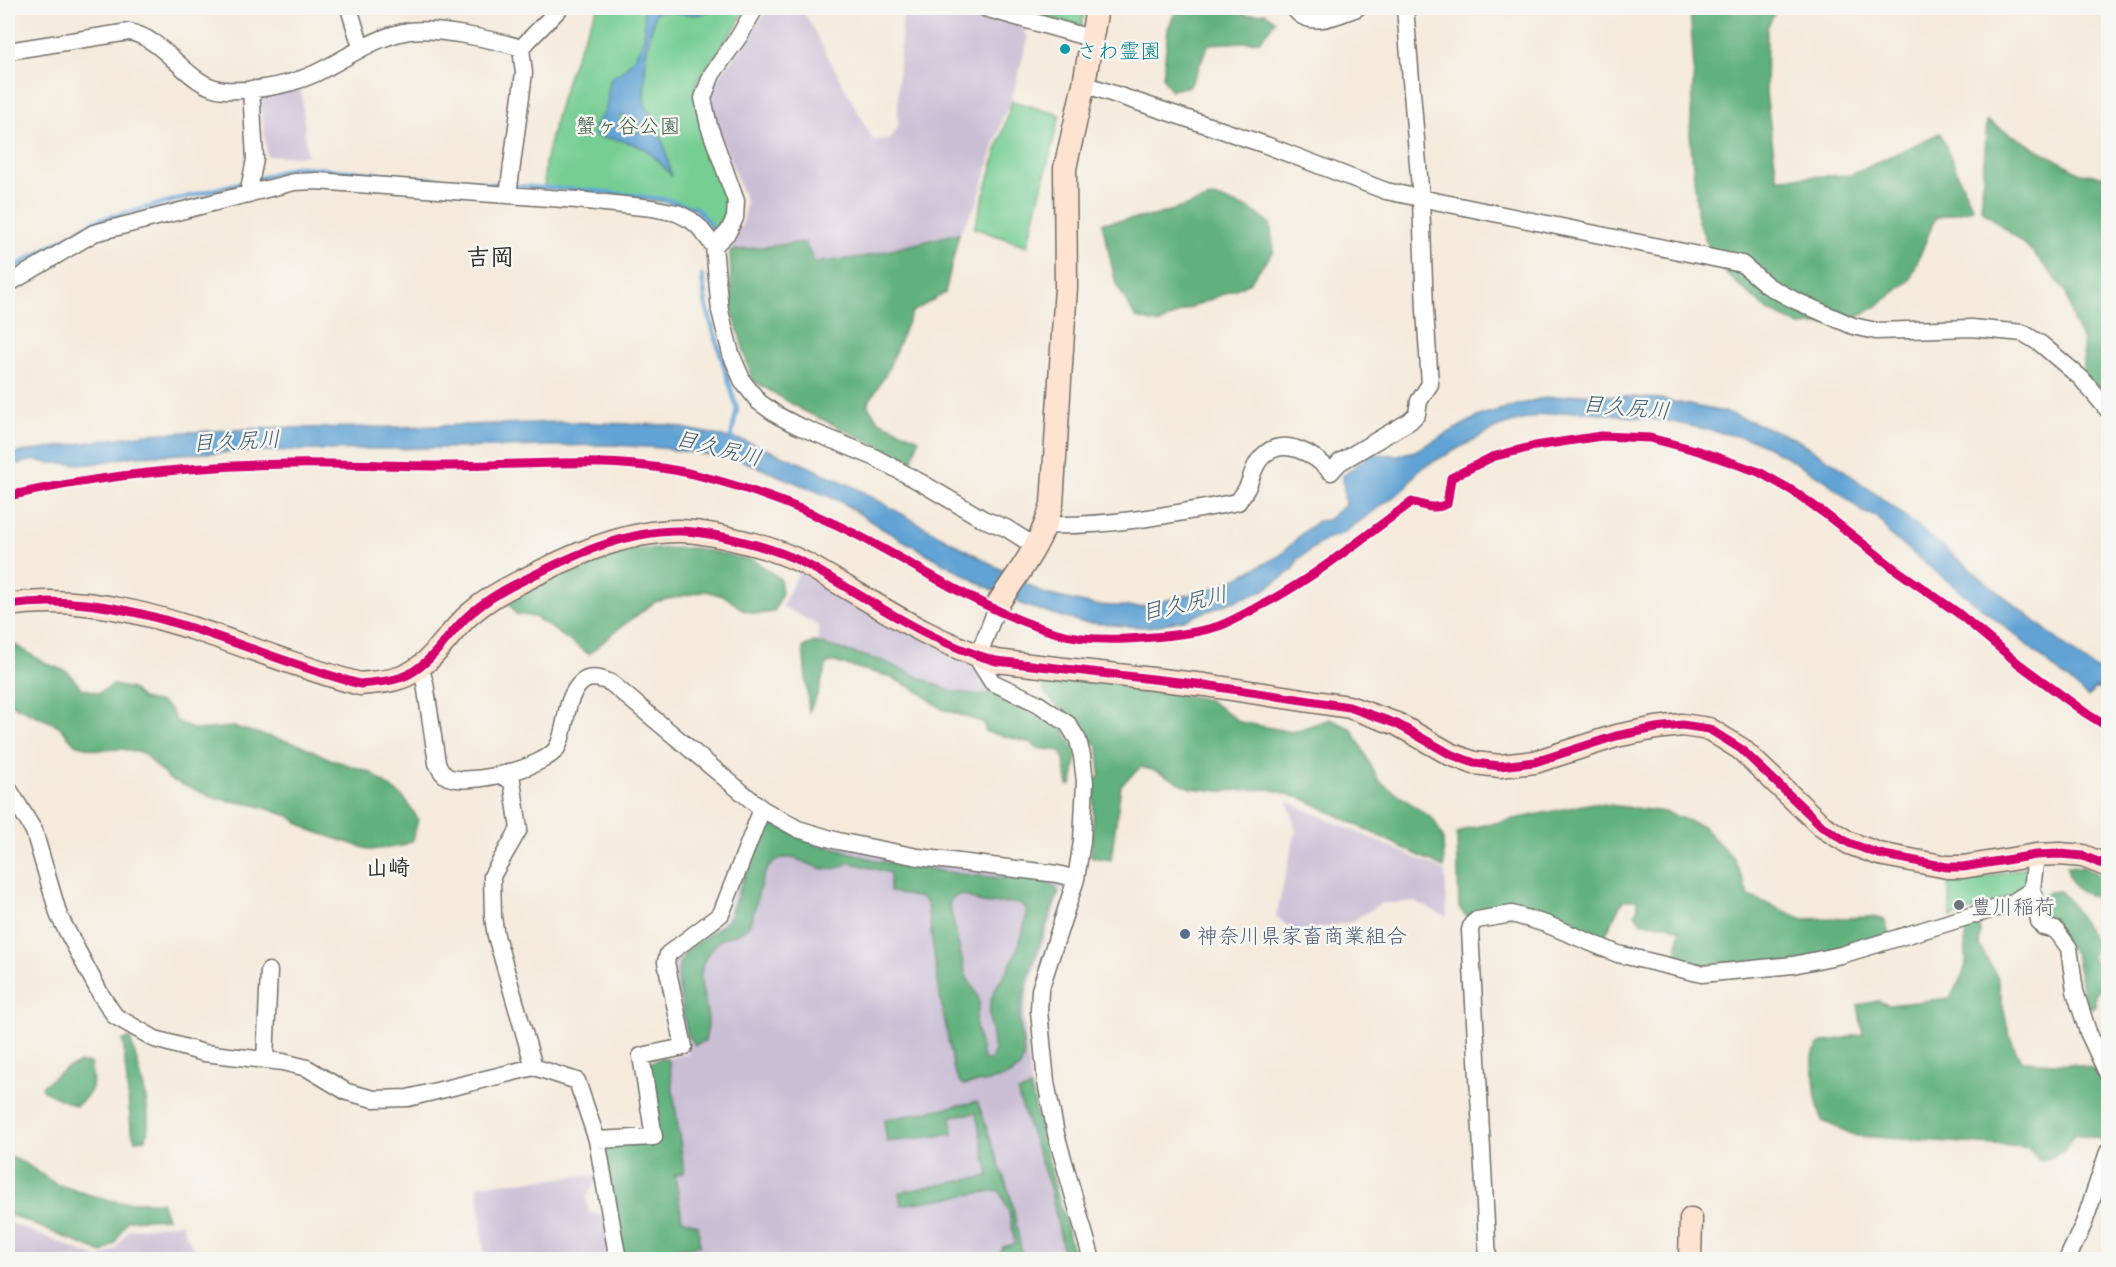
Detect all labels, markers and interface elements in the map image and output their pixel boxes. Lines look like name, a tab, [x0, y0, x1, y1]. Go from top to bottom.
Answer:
place label: さわ霊園	[1077, 36, 1161, 63]
marker: さわ霊園	[1058, 42, 1072, 56]
park label: 蟹ヶ谷公園	[576, 111, 681, 138]
district label: 吉岡	[466, 240, 514, 271]
water label: 目久尻川	[1581, 388, 1671, 424]
water label: 目久尻川	[673, 422, 765, 472]
water label: 目久尻川	[191, 423, 281, 457]
water label: 目久尻川	[1138, 578, 1230, 626]
district label: 山崎	[366, 852, 410, 881]
place label: 豊川稲荷	[1971, 892, 2055, 919]
marker: 豊川稲荷	[1952, 898, 1966, 912]
place label: 神奈川県家畜商業組合	[1197, 921, 1407, 948]
marker: 神奈川県家畜商業組合	[1178, 927, 1192, 941]

